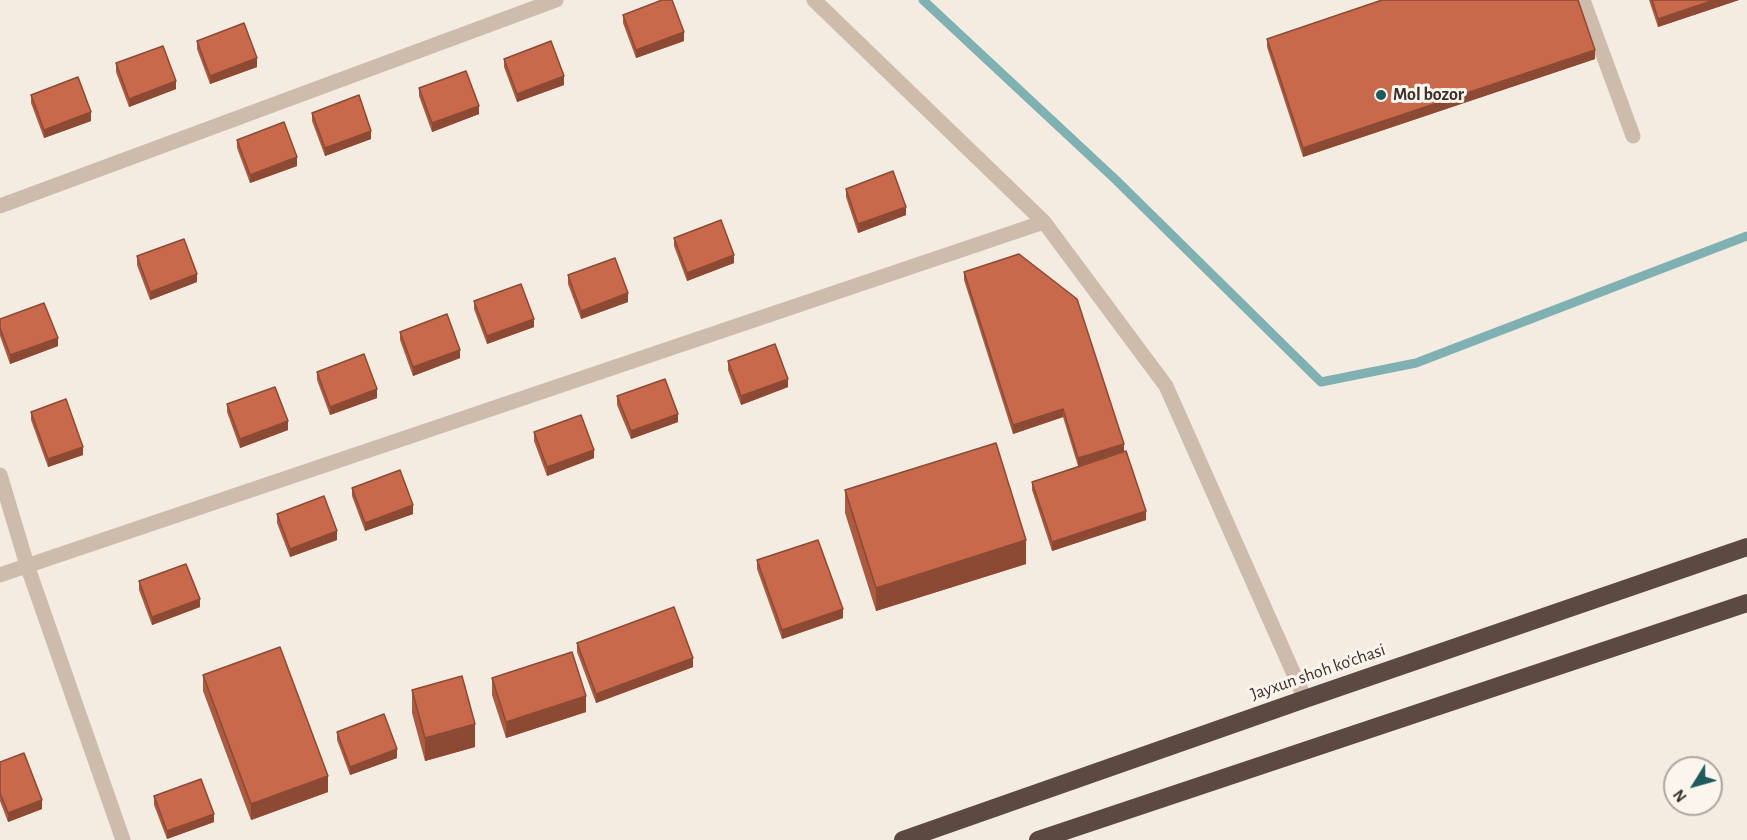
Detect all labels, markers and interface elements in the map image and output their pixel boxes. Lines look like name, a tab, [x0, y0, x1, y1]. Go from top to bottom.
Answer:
place label: Mol bozor	[1393, 84, 1464, 106]
marker: Mol bozor	[1374, 88, 1388, 102]
street label: Jayxun shoh ko'chasi	[1248, 639, 1388, 705]
north arrow	[1663, 756, 1723, 816]
text: N	[1670, 786, 1690, 805]

